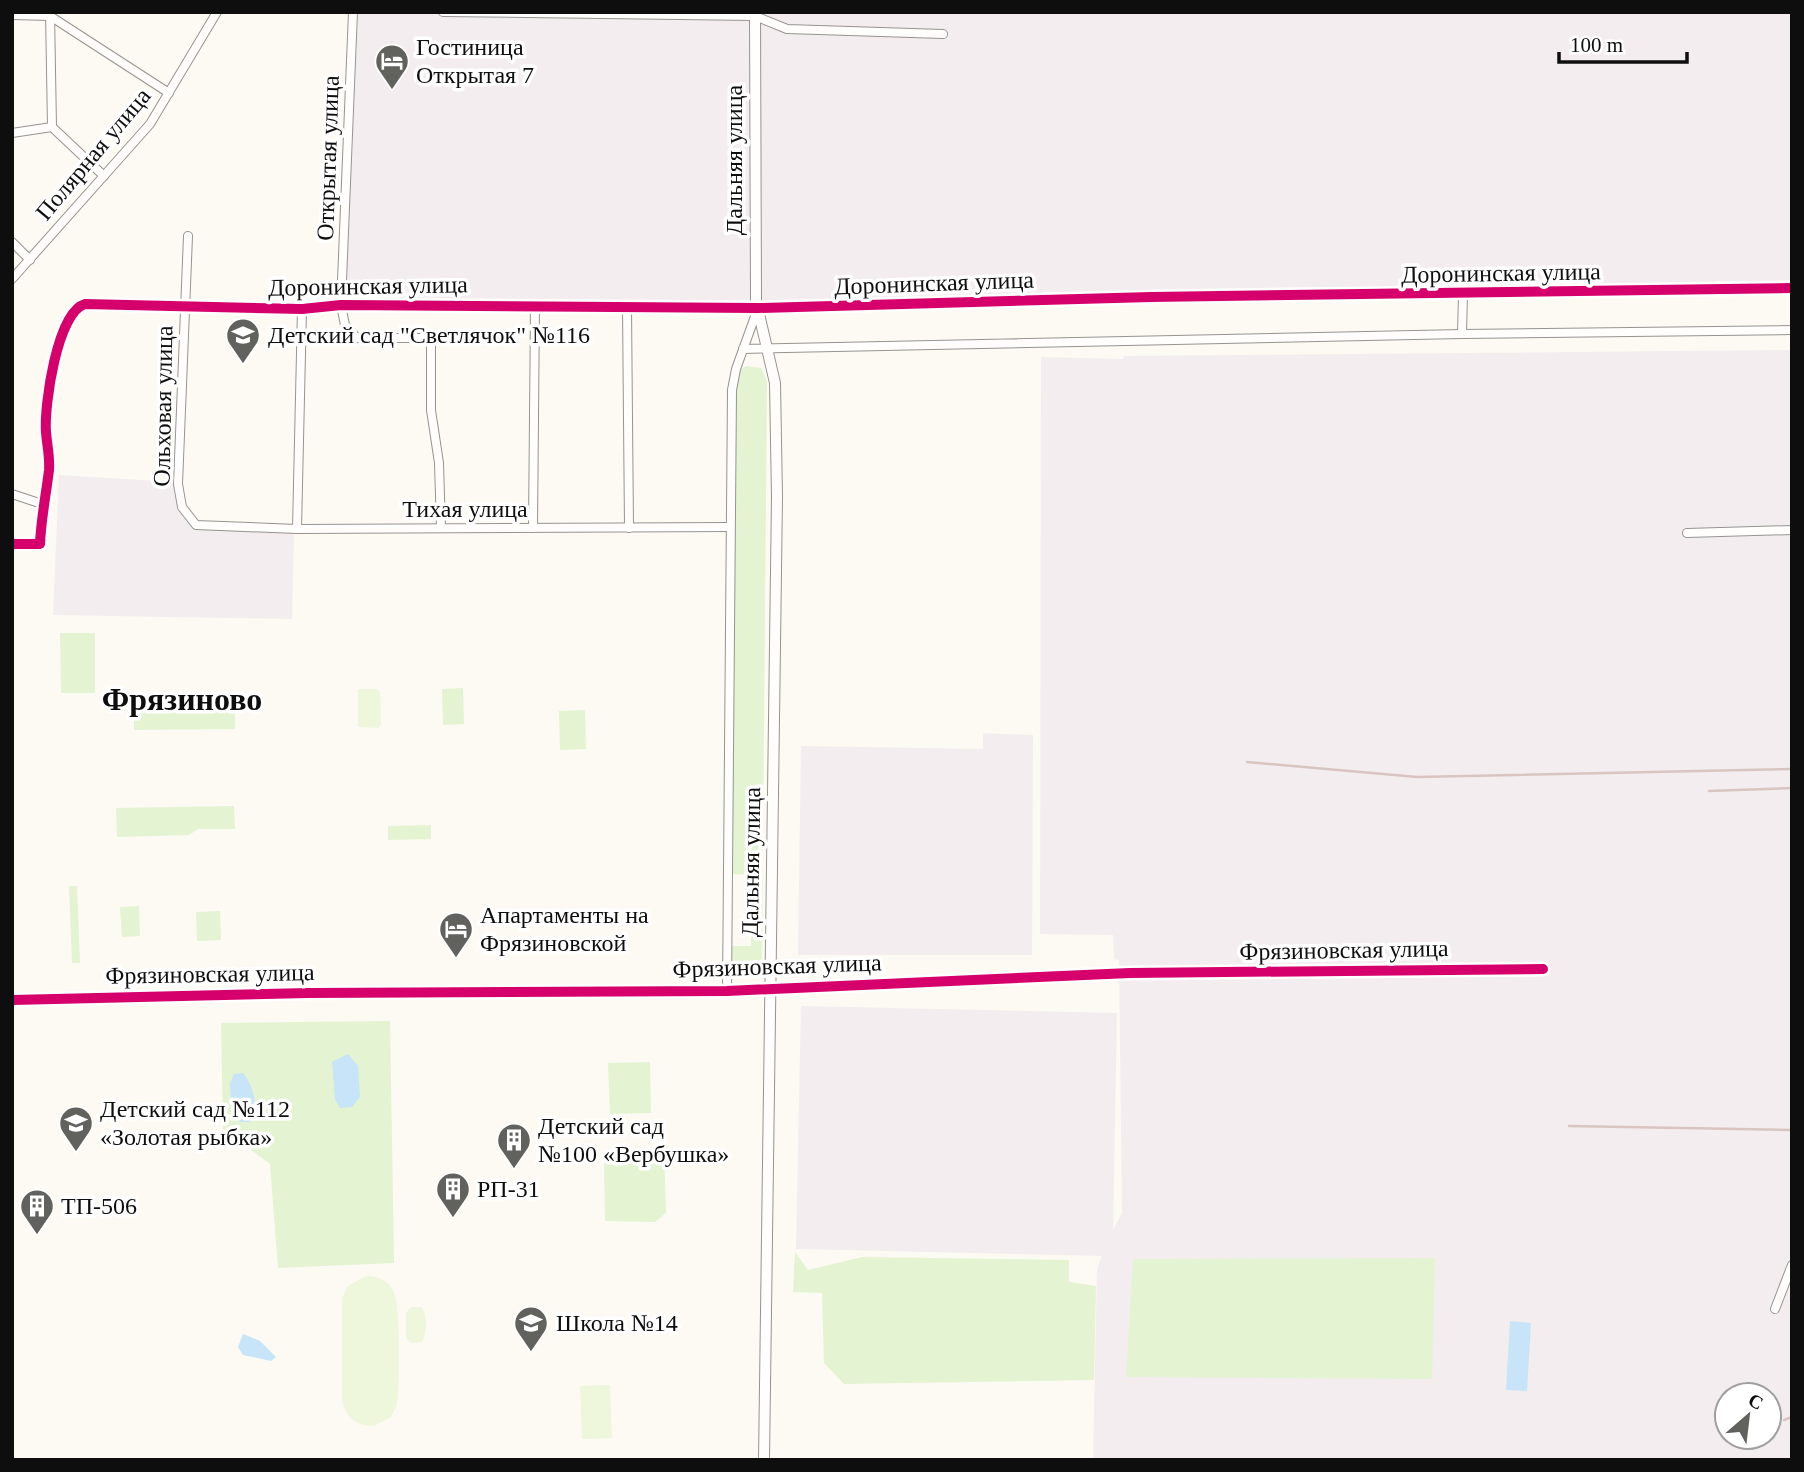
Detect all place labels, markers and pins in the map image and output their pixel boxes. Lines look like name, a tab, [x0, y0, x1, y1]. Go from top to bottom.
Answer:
place label: Гостиница Открытая 7	[416, 34, 534, 88]
hotel icon: Гостиница Открытая 7	[373, 42, 411, 91]
school or university icon: Детский сад "Светлячок" №116	[224, 316, 262, 365]
place label: Детский сад "Светлячок" №116	[268, 322, 590, 348]
place label: Апартаменты на Фрязиновской	[480, 902, 649, 956]
hotel icon: Апартаменты на Фрязиновской	[437, 910, 475, 959]
place label: Детский сад №112 «Золотая рыбка»	[100, 1096, 290, 1150]
school or university icon: Детский сад №112 «Золотая рыбка»	[57, 1104, 95, 1153]
place label: Детский сад №100 «Вербушка»	[538, 1113, 729, 1167]
building icon: Детский сад №100 «Вербушка»	[495, 1121, 533, 1170]
building icon: РП-31	[434, 1170, 472, 1219]
place label: РП-31	[477, 1176, 540, 1202]
building icon: ТП-506	[18, 1187, 56, 1236]
place label: ТП-506	[61, 1193, 137, 1219]
school or university icon: Школа №14	[512, 1304, 550, 1353]
place label: Школа №14	[556, 1310, 678, 1336]

